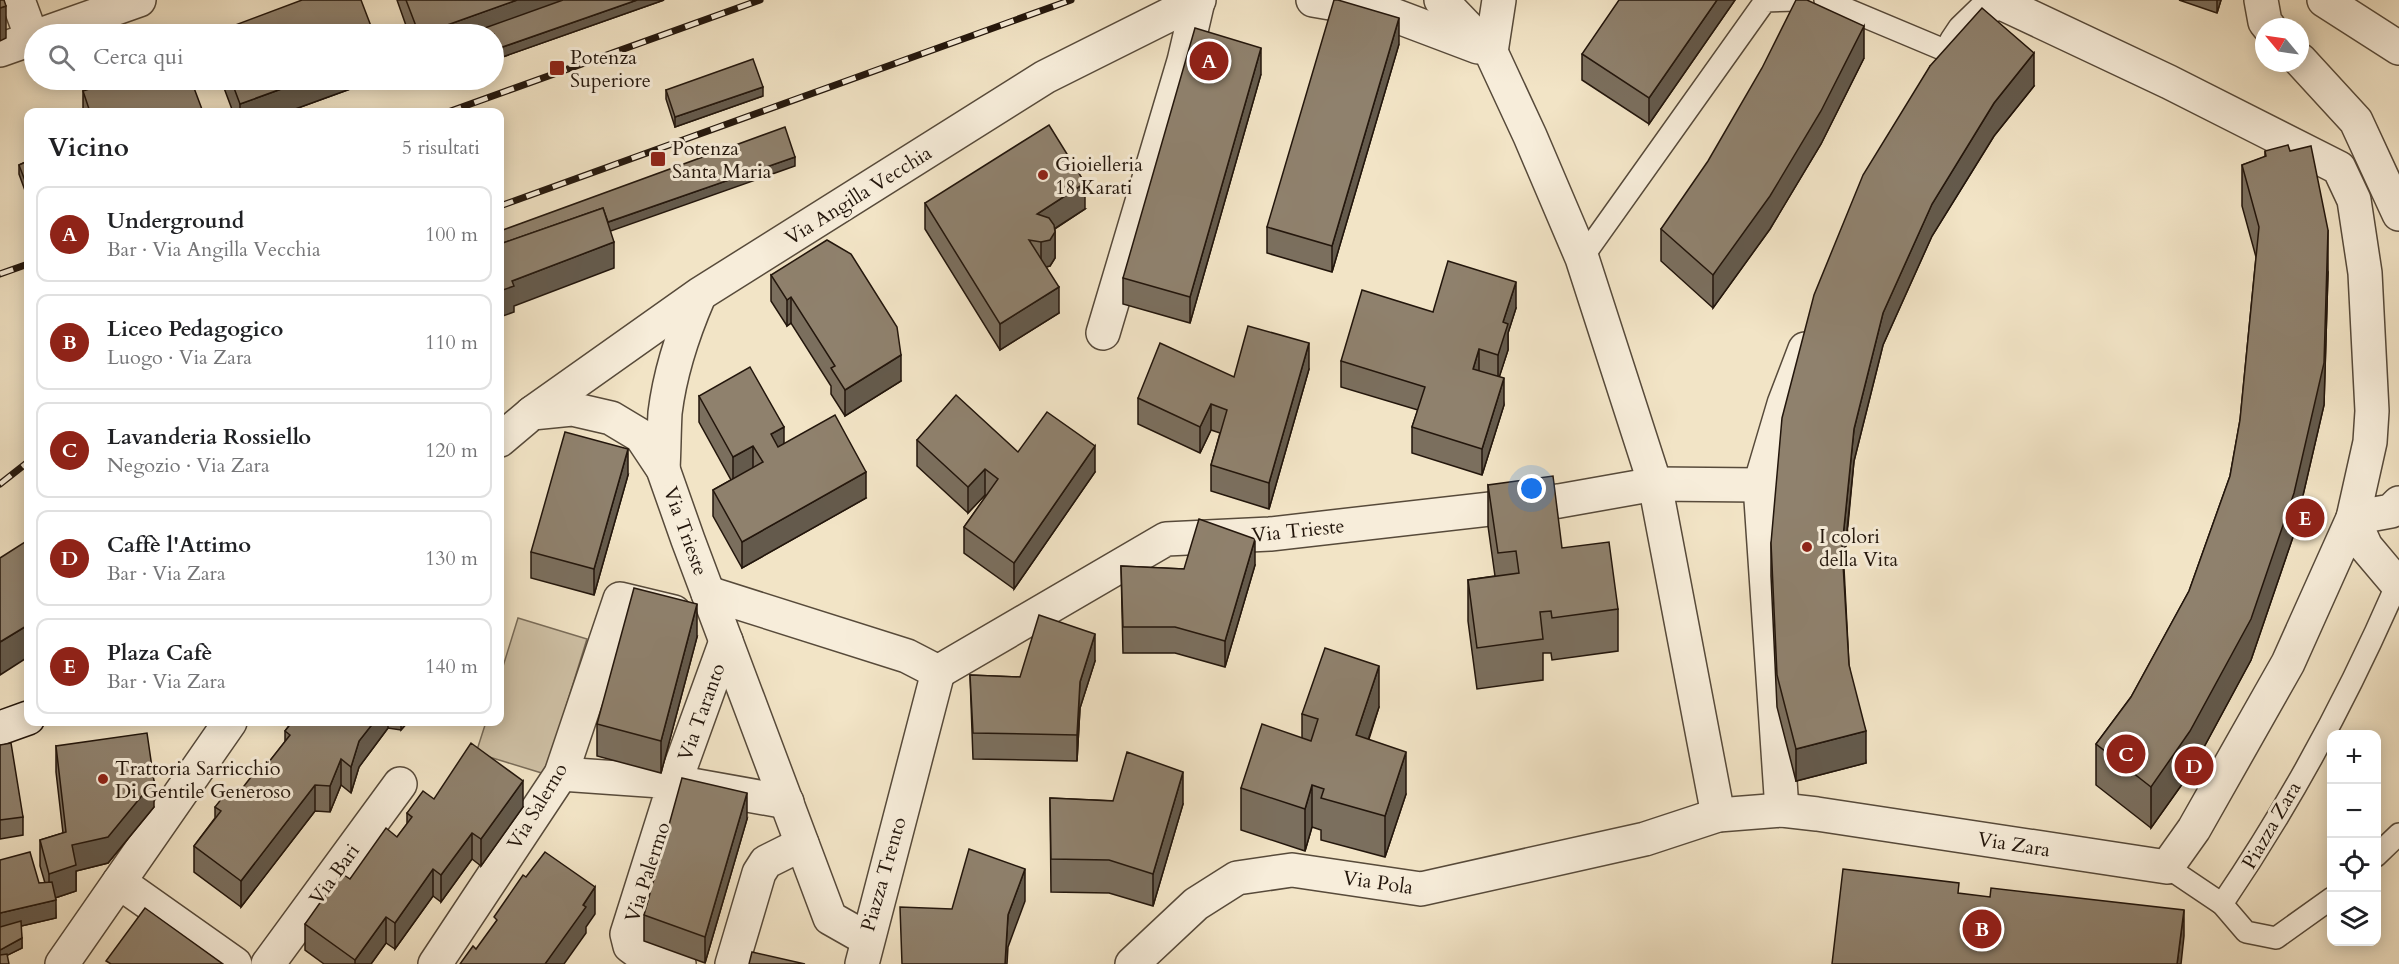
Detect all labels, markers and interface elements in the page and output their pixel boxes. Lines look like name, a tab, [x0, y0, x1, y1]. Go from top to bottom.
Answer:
north arrow	[2255, 18, 2309, 72]
search box	[24, 24, 504, 90]
pin: A	[1190, 38, 1228, 84]
icon: search	[45, 41, 78, 74]
text: Cerca qui	[93, 42, 183, 72]
place label: Potenza Superiore	[570, 44, 651, 94]
marker: Potenza Superiore	[548, 59, 566, 77]
text: Vicino	[48, 130, 129, 165]
text: 5 risultati	[402, 134, 480, 161]
place label: Potenza Santa Maria	[672, 135, 772, 185]
street label: Via Angilla Vecchia	[780, 139, 937, 251]
marker: Potenza Santa Maria	[649, 150, 667, 168]
place label: Gioielleria 18 Karati	[1055, 151, 1143, 201]
marker: Gioielleria 18 Karati	[1036, 168, 1050, 182]
text: Underground	[107, 206, 244, 236]
text: A	[62, 221, 77, 248]
text: 100 m	[425, 221, 478, 248]
text: Bar · Via Angilla Vecchia	[107, 236, 321, 263]
text: Liceo Pedagogico	[107, 314, 283, 344]
text: B	[62, 329, 77, 356]
text: 110 m	[425, 329, 478, 356]
text: Luogo · Via Zara	[107, 344, 252, 371]
text: Lavanderia Rossiello	[107, 422, 311, 452]
text: C	[62, 437, 77, 464]
text: 120 m	[425, 437, 478, 464]
text: Negozio · Via Zara	[107, 452, 270, 479]
your location	[1517, 474, 1546, 503]
street label: Via Trieste	[657, 483, 714, 580]
pin: E	[2286, 496, 2324, 540]
street label: Via Trieste	[1250, 512, 1346, 549]
place label: I colori della Vita	[1819, 523, 1899, 573]
text: Caffè l'Attimo	[107, 530, 251, 560]
marker: I colori della Vita	[1800, 540, 1814, 554]
text: D	[61, 545, 78, 572]
text: 130 m	[425, 545, 478, 572]
text: Bar · Via Zara	[107, 560, 226, 587]
text: Plaza Cafè	[107, 638, 212, 668]
text: E	[63, 653, 76, 680]
text: 140 m	[425, 653, 478, 680]
street label: Via Taranto	[671, 659, 732, 765]
text: Bar · Via Zara	[107, 668, 226, 695]
map controls	[2327, 730, 2381, 946]
button: +	[2327, 730, 2381, 784]
pin: C	[2106, 732, 2146, 777]
pin: D	[2174, 744, 2214, 789]
place label: Trattoria Sarricchio Di Gentile Generoso	[115, 755, 291, 805]
street label: Via Salerno	[501, 758, 574, 855]
marker: Trattoria Sarricchio Di Gentile Generoso	[96, 772, 110, 786]
street label: Piazza Zara	[2236, 776, 2308, 874]
button: −	[2327, 784, 2381, 838]
street label: Piazza Trento	[854, 814, 913, 934]
street label: Via Palermo	[619, 818, 676, 926]
street label: Via Zara	[1976, 825, 2053, 864]
street label: Via Bari	[303, 838, 366, 910]
button: locate	[2327, 838, 2381, 892]
street label: Via Pola	[1341, 864, 1415, 901]
button: layers	[2327, 892, 2381, 946]
pin: B	[1962, 906, 2002, 952]

